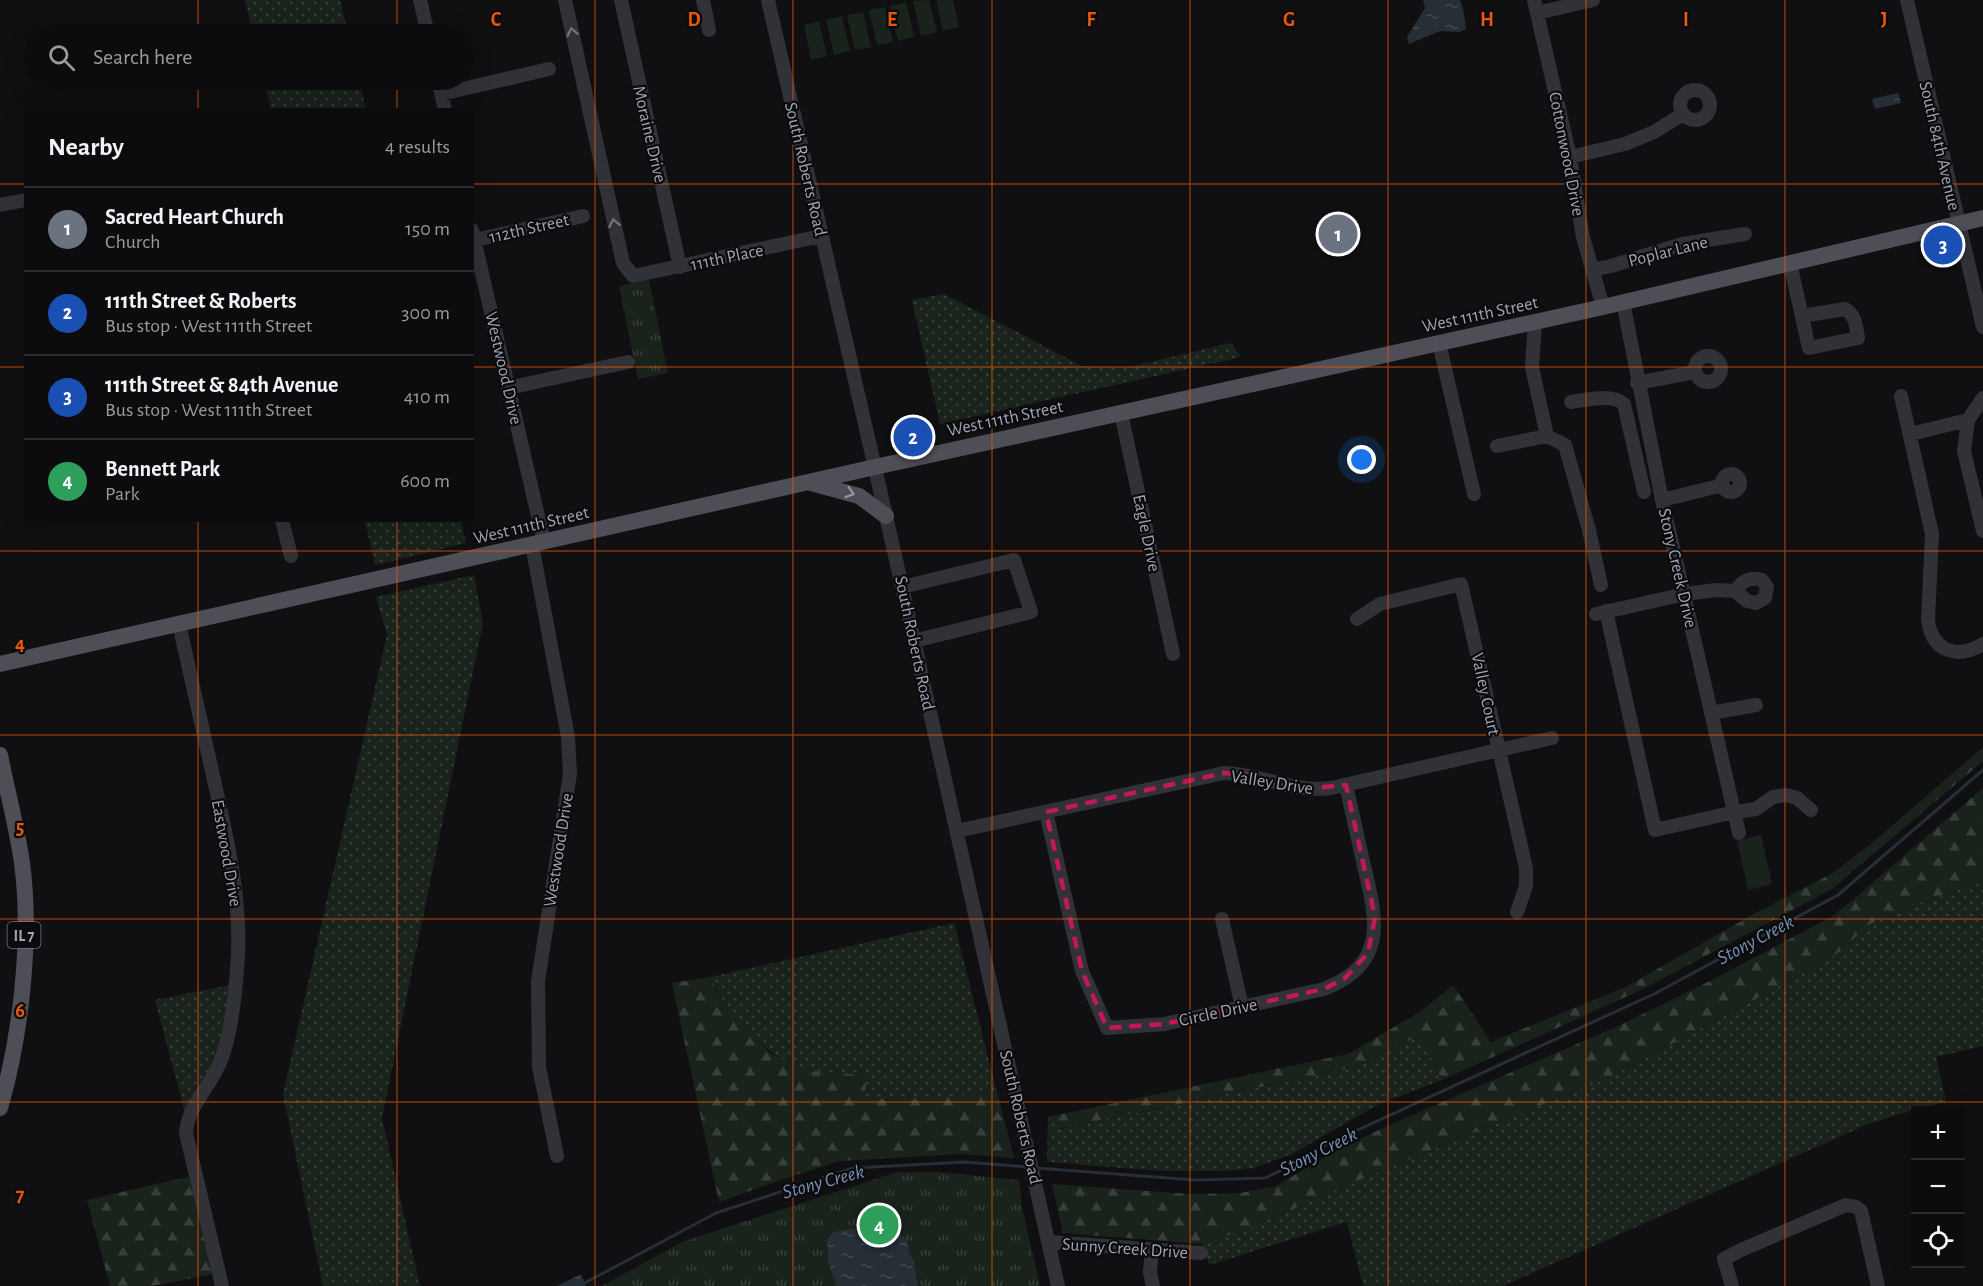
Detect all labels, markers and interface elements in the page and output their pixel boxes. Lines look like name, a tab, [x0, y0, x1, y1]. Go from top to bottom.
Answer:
text: C	[491, 10, 502, 30]
text: D	[687, 10, 701, 30]
text: E	[887, 10, 897, 30]
text: F	[1086, 10, 1096, 30]
text: G	[1283, 10, 1295, 30]
text: H	[1480, 10, 1494, 30]
text: I	[1683, 10, 1689, 30]
text: J	[1881, 10, 1887, 30]
search box	[24, 24, 474, 90]
one-way arrow	[566, 28, 579, 38]
icon: search	[45, 41, 78, 74]
text: Search here	[93, 46, 192, 68]
street label: South 84th Avenue	[1915, 80, 1963, 213]
street label: Moraine Drive	[629, 84, 669, 184]
street label: Cottonwood Drive	[1545, 91, 1587, 218]
street label: South Roberts Road	[781, 100, 829, 238]
text: Nearby	[48, 134, 124, 160]
text: 4 results	[385, 137, 450, 157]
text: Sacred Heart Church	[105, 206, 284, 228]
street label: 112th Street	[488, 211, 571, 247]
pin: 1	[1318, 212, 1358, 256]
one-way arrow	[608, 218, 621, 228]
text: 1	[64, 219, 71, 239]
text: 150 m	[405, 219, 450, 239]
pin: 3	[1924, 222, 1962, 268]
text: Church	[105, 232, 160, 252]
street label: Poplar Lane	[1627, 233, 1710, 271]
street label: 111th Place	[689, 241, 765, 274]
text: 111th Street & Roberts	[105, 290, 296, 312]
street label: West 111th Street	[1421, 294, 1540, 336]
text: 2	[63, 303, 72, 323]
text: 300 m	[401, 303, 450, 323]
street label: Westwood Drive	[481, 310, 525, 426]
text: Bus stop · West 111th Street	[105, 316, 312, 336]
text: 111th Street & 84th Avenue	[105, 374, 338, 396]
text: 3	[63, 387, 72, 407]
text: 410 m	[404, 387, 450, 407]
street label: West 111th Street	[946, 398, 1065, 440]
text: Bus stop · West 111th Street	[105, 400, 312, 420]
pin: 2	[894, 414, 932, 460]
your location	[1347, 445, 1376, 474]
text: Bennett Park	[105, 458, 220, 480]
text: 4	[62, 471, 73, 491]
text: 600 m	[400, 471, 450, 491]
text: Park	[105, 484, 140, 504]
one-way arrow	[844, 486, 855, 498]
street label: Eagle Drive	[1129, 493, 1163, 574]
street label: West 111th Street	[472, 504, 591, 548]
street label: Stony Creek Drive	[1655, 507, 1700, 630]
street label: South Roberts Road	[891, 574, 937, 712]
text: 4	[15, 634, 25, 654]
street label: Valley Court	[1468, 651, 1503, 737]
street label: Valley Drive	[1230, 768, 1314, 798]
street label: Westwood Drive	[541, 792, 577, 908]
street label: Eastwood Drive	[208, 798, 244, 908]
text: 5	[16, 818, 24, 838]
water label: Stony Creek	[1714, 911, 1797, 968]
road number: IL 7	[8, 922, 40, 948]
street label: Circle Drive	[1177, 996, 1259, 1030]
text: 6	[15, 1001, 25, 1021]
street label: South Roberts Road	[996, 1048, 1044, 1186]
map controls	[1911, 1106, 1965, 1268]
button: +	[1911, 1106, 1965, 1160]
water label: Stony Creek	[1276, 1124, 1360, 1180]
button: −	[1911, 1160, 1965, 1214]
water label: Stony Creek	[780, 1161, 866, 1203]
text: 7	[16, 1185, 25, 1205]
pin: 4	[860, 1202, 898, 1248]
button: locate	[1911, 1214, 1965, 1268]
street label: Sunny Creek Drive	[1061, 1236, 1189, 1262]

